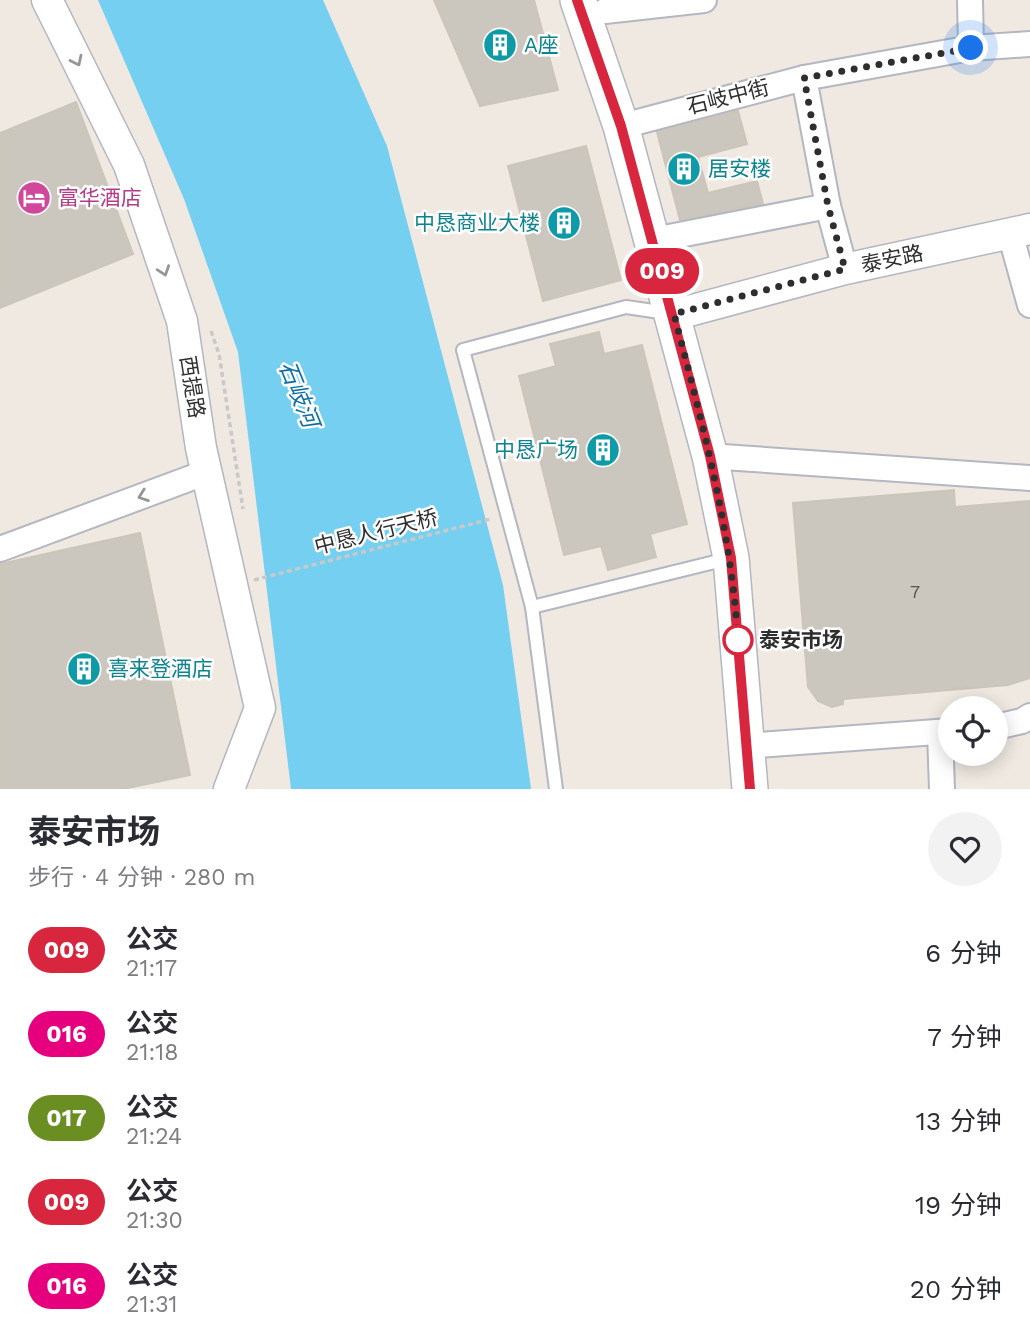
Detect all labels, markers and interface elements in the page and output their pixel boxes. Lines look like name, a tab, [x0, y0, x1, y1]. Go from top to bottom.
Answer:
building icon: A座	[481, 26, 519, 64]
your location	[953, 30, 988, 65]
place label: A座	[524, 32, 559, 57]
one-way arrow	[68, 54, 82, 66]
street label: 石岐中街	[684, 74, 772, 119]
building icon: 居安楼	[665, 150, 703, 188]
place label: 居安楼	[708, 156, 771, 181]
hotel icon: 富华酒店	[15, 179, 53, 217]
place label: 富华酒店	[58, 185, 142, 210]
building icon: 中恳商业大楼	[545, 204, 583, 242]
place label: 中恳商业大楼	[414, 210, 540, 235]
street label: 泰安路	[858, 240, 925, 277]
line badge: 009	[622, 248, 702, 294]
text: 009	[639, 257, 685, 285]
one-way arrow	[156, 264, 170, 276]
street label: 西提路	[175, 354, 210, 420]
water label: 石岐河	[273, 357, 325, 435]
building icon: 中恳广场	[584, 431, 622, 469]
place label: 中恳广场	[494, 437, 578, 462]
one-way arrow	[137, 487, 149, 501]
street label: 中恳人行天桥	[312, 504, 440, 559]
house number: 7	[910, 581, 920, 602]
marker: 泰安市场	[723, 625, 753, 655]
place label: 泰安市场	[759, 627, 843, 652]
building icon: 喜来登酒店	[65, 650, 103, 688]
place label: 喜来登酒店	[108, 656, 213, 681]
map controls	[938, 696, 1008, 766]
button: locate	[938, 696, 1008, 766]
text: 泰安市场	[28, 812, 160, 851]
button: heart	[928, 812, 1002, 886]
text: 步行 · 4 分钟 · 280 m	[28, 864, 255, 891]
text: 公交	[126, 924, 178, 954]
text: 009	[44, 936, 89, 964]
text: 6 分钟	[925, 938, 1002, 968]
text: 21:17	[126, 955, 177, 982]
text: 公交	[126, 1008, 178, 1038]
text: 016	[46, 1020, 87, 1048]
text: 7 分钟	[927, 1022, 1002, 1052]
text: 21:18	[126, 1039, 178, 1066]
text: 公交	[126, 1092, 178, 1122]
text: 017	[46, 1104, 87, 1132]
text: 13 分钟	[916, 1106, 1002, 1136]
text: 21:24	[126, 1123, 182, 1150]
text: 公交	[126, 1176, 178, 1206]
text: 009	[44, 1188, 89, 1216]
text: 19 分钟	[915, 1190, 1002, 1220]
text: 21:30	[126, 1207, 183, 1234]
text: 公交	[126, 1260, 178, 1290]
text: 016	[46, 1272, 87, 1300]
text: 20 分钟	[910, 1274, 1002, 1304]
text: 21:31	[126, 1291, 178, 1318]

